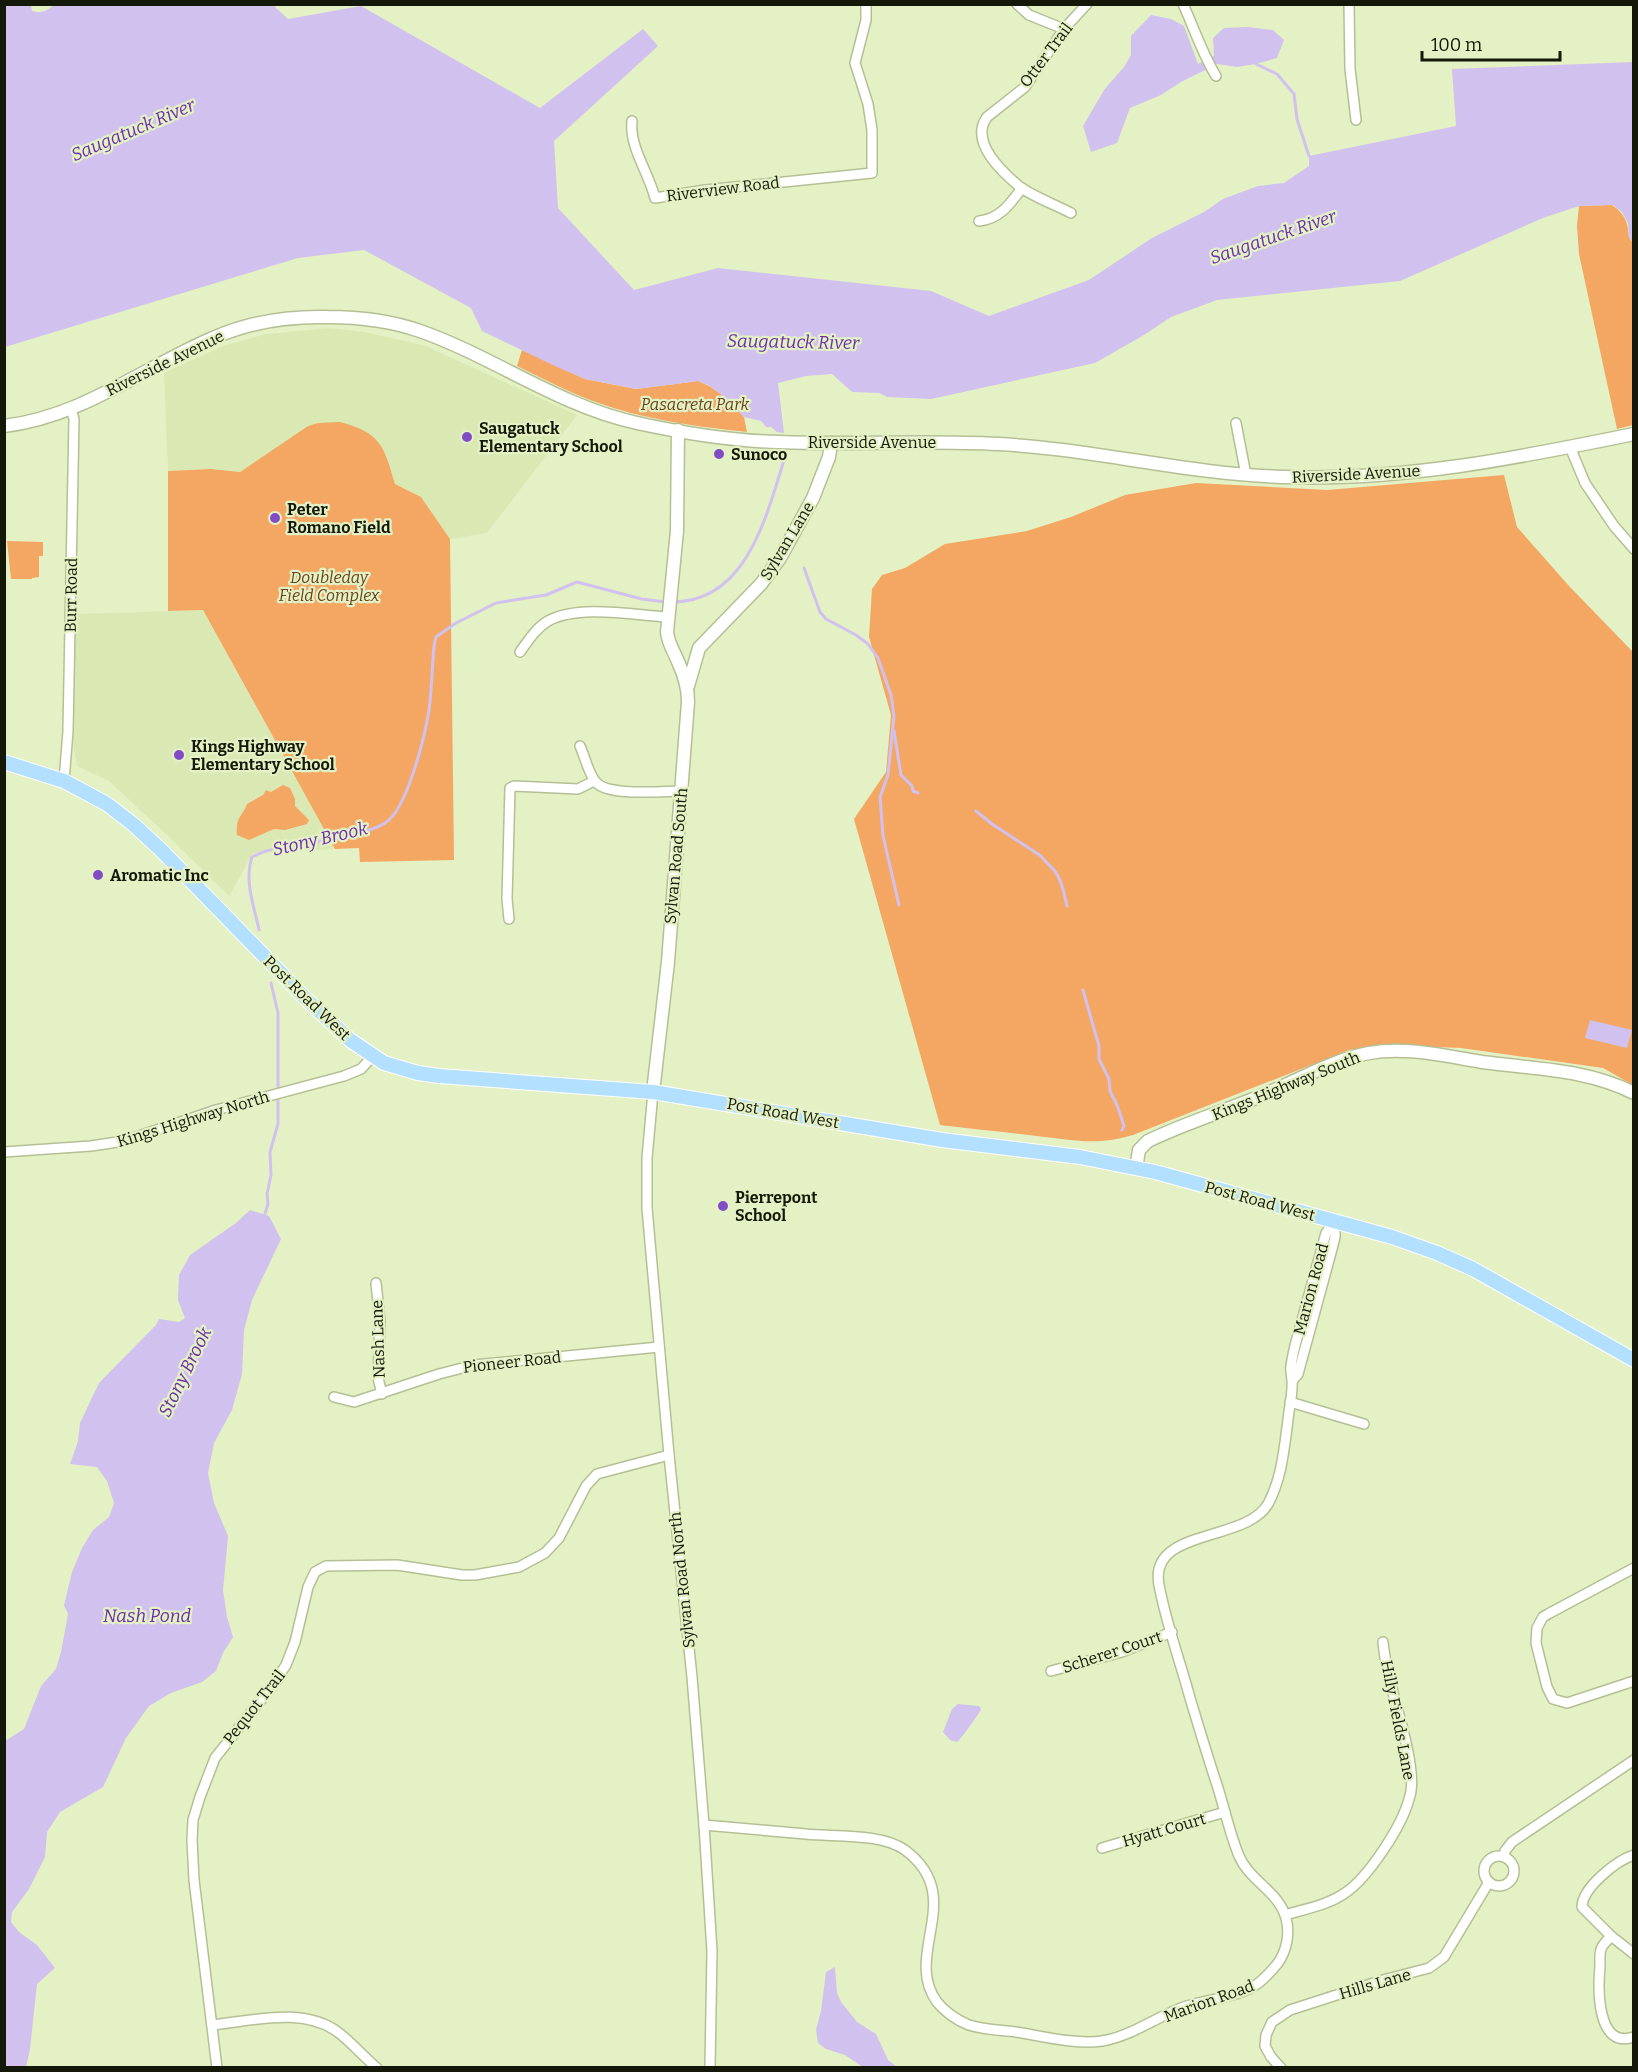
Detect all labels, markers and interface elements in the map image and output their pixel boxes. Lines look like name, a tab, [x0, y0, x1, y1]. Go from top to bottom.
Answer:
street label: Otter Trail	[1016, 19, 1077, 91]
scale bar	[1422, 24, 1560, 62]
text: 100 m	[1431, 34, 1482, 56]
water label: Saugatuck River	[68, 94, 199, 166]
street label: Riverview Road	[665, 173, 781, 205]
water label: Saugatuck River	[1207, 205, 1340, 269]
street label: Riverside Avenue	[103, 326, 227, 400]
water label: Saugatuck River	[727, 330, 860, 354]
park label: Pasacreta Park	[641, 395, 750, 414]
place label: Saugatuck Elementary School	[479, 419, 623, 456]
marker: Saugatuck Elementary School	[460, 430, 474, 444]
street label: Riverside Avenue	[808, 433, 936, 452]
place label: Sunoco	[731, 445, 787, 464]
marker: Sunoco	[712, 447, 726, 461]
street label: Riverside Avenue	[1291, 461, 1421, 487]
street label: Sylvan Lane	[756, 498, 818, 584]
place label: Peter Romano Field	[287, 500, 391, 537]
marker: Peter Romano Field	[268, 511, 282, 525]
street label: Burr Road	[61, 557, 81, 633]
park label: Doubleday Field Complex	[279, 568, 380, 605]
place label: Kings Highway Elementary School	[191, 737, 335, 774]
marker: Kings Highway Elementary School	[172, 748, 186, 762]
street label: Sylvan Road South	[661, 787, 691, 925]
water label: Stony Brook	[270, 817, 370, 861]
place label: Aromatic Inc	[110, 866, 209, 885]
marker: Aromatic Inc	[91, 868, 105, 882]
street label: Post Road West	[260, 952, 355, 1044]
street label: Kings Highway South	[1209, 1048, 1363, 1124]
street label: Kings Highway North	[115, 1087, 271, 1151]
street label: Post Road West	[726, 1094, 841, 1132]
street label: Post Road West	[1203, 1177, 1317, 1225]
place label: Pierrepont School	[735, 1188, 818, 1225]
marker: Pierrepont School	[716, 1199, 730, 1213]
street label: Marion Road	[1290, 1240, 1333, 1337]
street label: Nash Lane	[367, 1300, 389, 1378]
water label: Stony Brook	[154, 1323, 216, 1421]
street label: Pioneer Road	[462, 1347, 563, 1377]
street label: Sylvan Road North	[665, 1511, 699, 1649]
water label: Nash Pond	[103, 1605, 192, 1627]
street label: Scherer Court	[1060, 1627, 1164, 1677]
street label: Hilly Fields Lane	[1377, 1658, 1419, 1782]
street label: Pequot Trail	[219, 1666, 289, 1748]
street label: Hyatt Court	[1120, 1809, 1208, 1851]
street label: Hills Lane	[1337, 1965, 1413, 2003]
street label: Marion Road	[1161, 1976, 1257, 2026]

